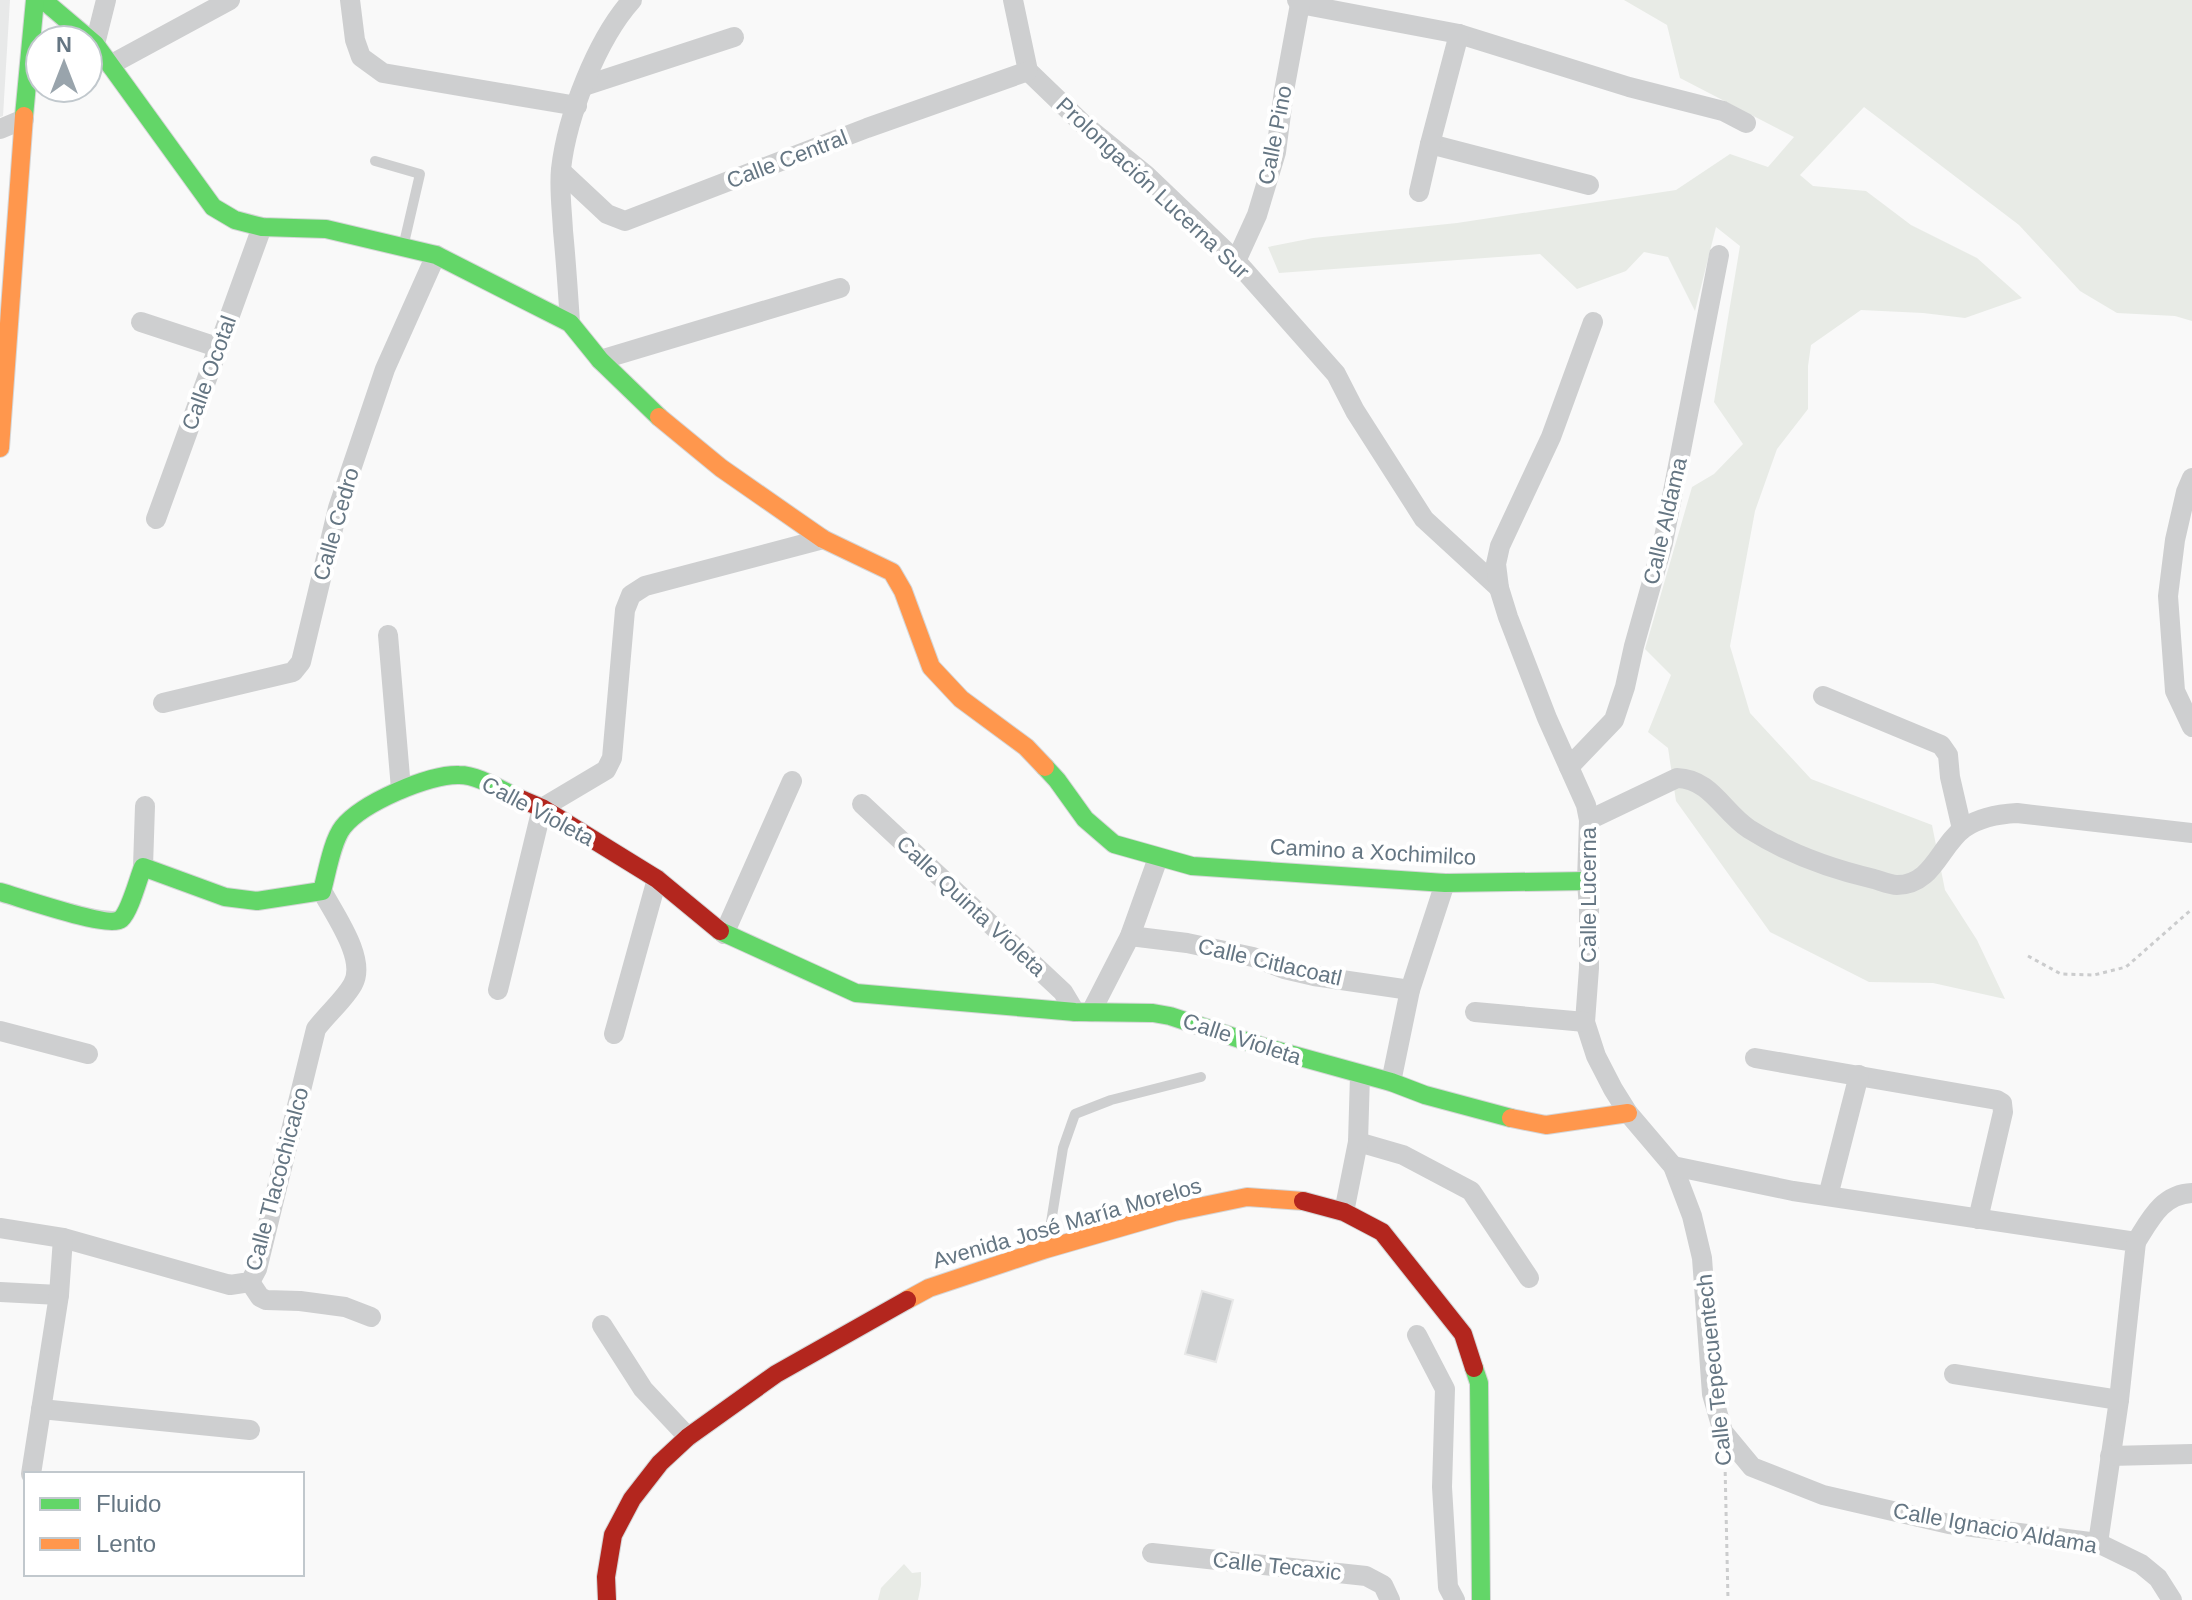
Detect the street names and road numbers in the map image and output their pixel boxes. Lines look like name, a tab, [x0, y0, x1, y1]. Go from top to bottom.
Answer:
street label: Calle Pino	[1253, 83, 1297, 187]
street label: Prolongación Lucerna Sur	[1051, 92, 1255, 284]
street label: Calle Central	[723, 125, 851, 193]
street label: Calle Ocotal	[177, 312, 241, 434]
street label: Calle Aldama	[1638, 454, 1692, 587]
street label: Calle Cedro	[308, 465, 364, 583]
street label: Calle Violeta	[478, 771, 599, 851]
street label: Calle Lucerna	[1576, 826, 1601, 963]
street label: Calle Quinta Violeta	[892, 831, 1051, 982]
street label: Camino a Xochimilco	[1269, 834, 1477, 870]
street label: Calle Citlacoatl	[1196, 933, 1344, 991]
street label: Calle Violeta	[1180, 1008, 1305, 1070]
street label: Calle Tlacochicalco	[240, 1084, 314, 1274]
street label: Avenida José María Morelos	[930, 1173, 1204, 1273]
street label: Calle Tepecuentech	[1691, 1273, 1737, 1467]
street label: Calle Ignacio Aldama	[1891, 1498, 2100, 1558]
street label: Calle Tecaxic	[1211, 1547, 1343, 1585]

